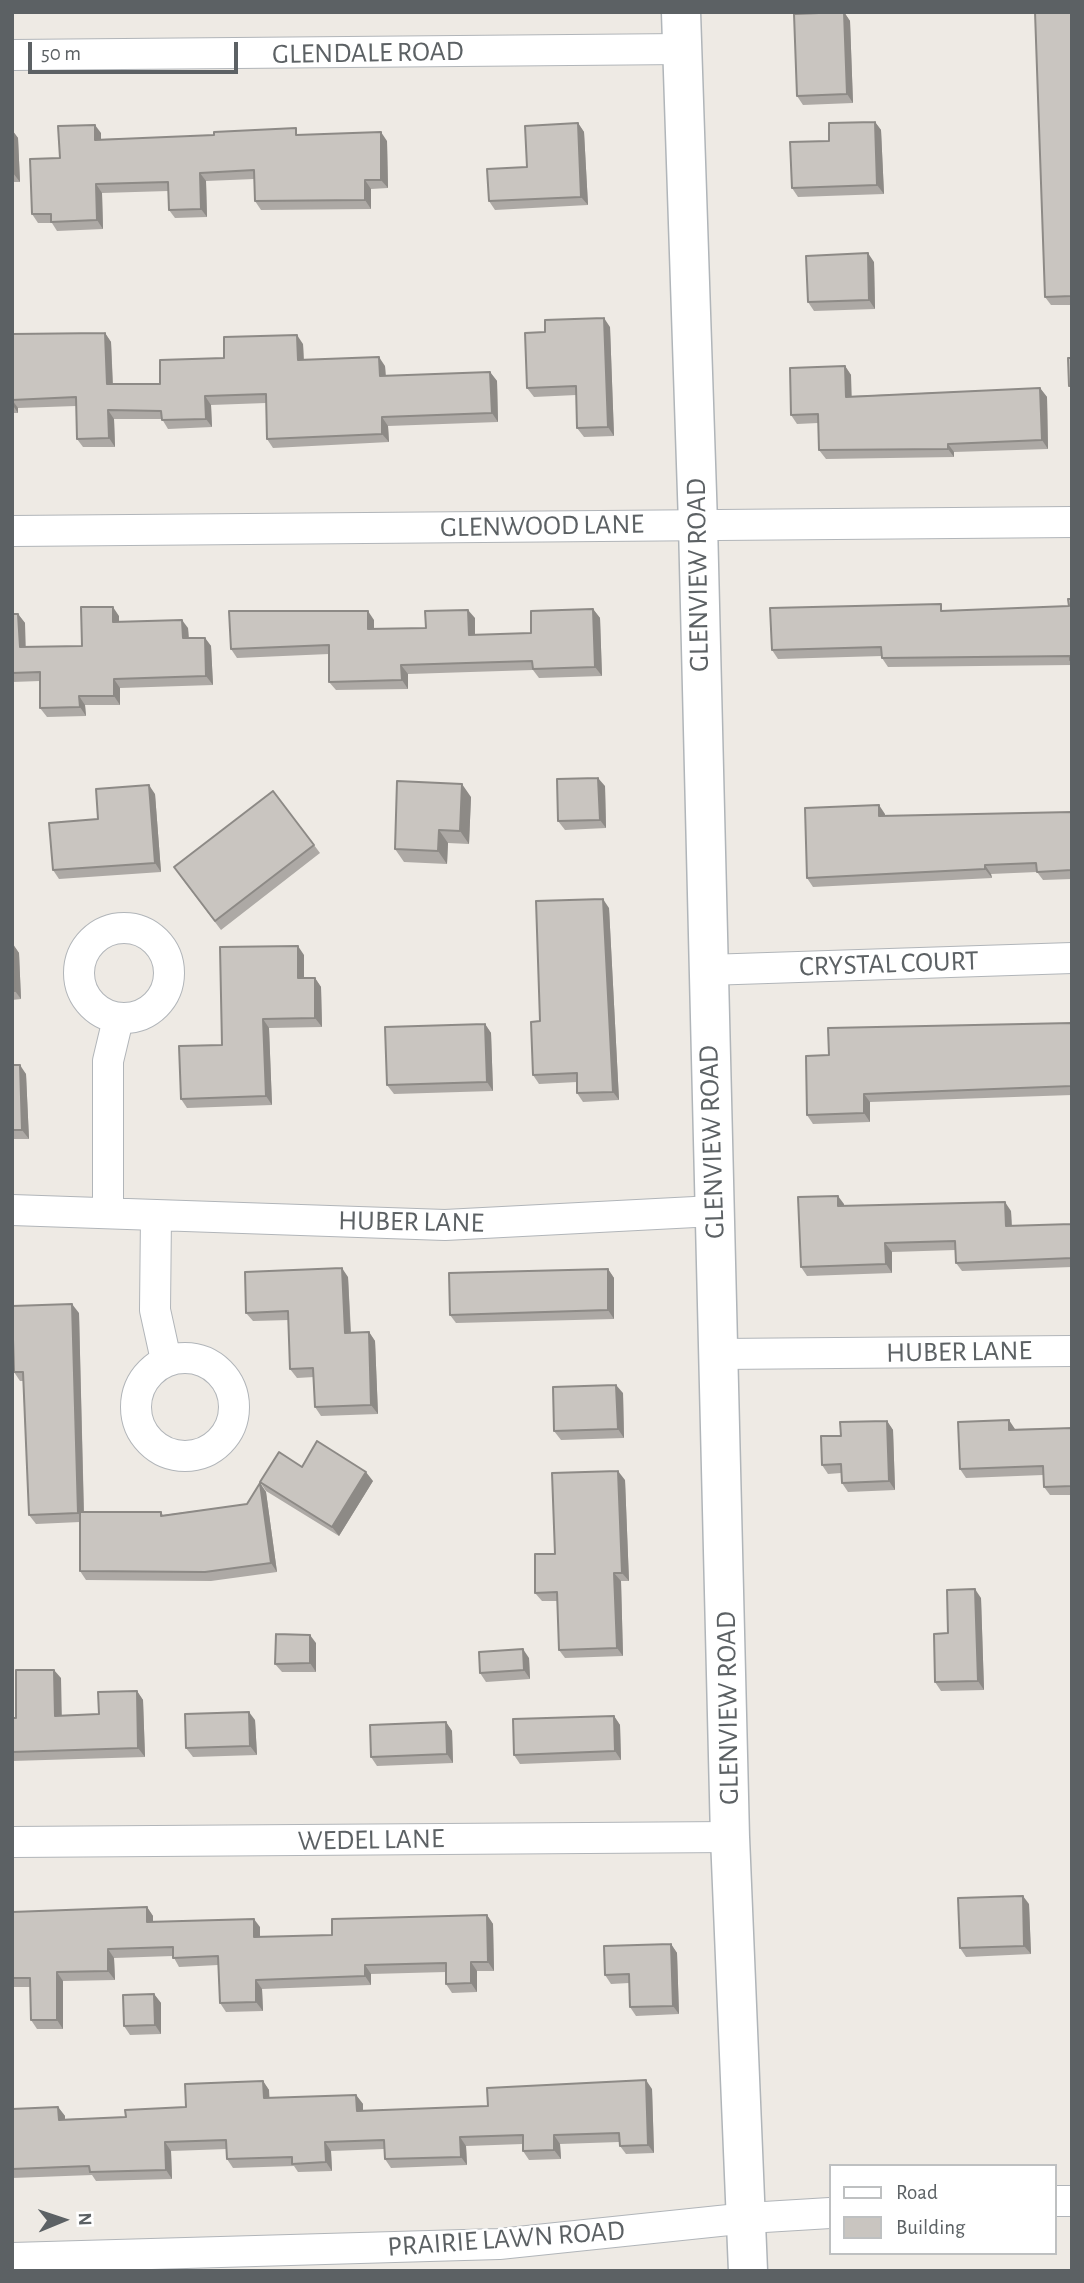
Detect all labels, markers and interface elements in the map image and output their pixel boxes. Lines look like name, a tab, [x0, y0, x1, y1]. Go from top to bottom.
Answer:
scale bar	[32, 28, 242, 72]
street label: GLENDALE ROAD	[272, 35, 464, 71]
text: 50 m	[41, 43, 81, 64]
street label: GLENVIEW ROAD	[680, 478, 716, 672]
street label: GLENWOOD LANE	[440, 507, 644, 545]
street label: CRYSTAL COURT	[799, 944, 979, 984]
street label: GLENVIEW ROAD	[692, 1045, 732, 1239]
street label: HUBER LANE	[338, 1204, 484, 1240]
street label: HUBER LANE	[886, 1334, 1032, 1370]
street label: GLENVIEW ROAD	[710, 1611, 746, 1805]
street label: WEDEL LANE	[297, 1822, 445, 1858]
legend	[828, 2164, 1056, 2255]
text: Road	[896, 2182, 938, 2203]
north arrow	[28, 2185, 98, 2255]
text: N	[75, 2212, 94, 2226]
street label: PRAIRIE LAWN ROAD	[386, 2214, 626, 2264]
text: Building	[896, 2217, 965, 2238]

